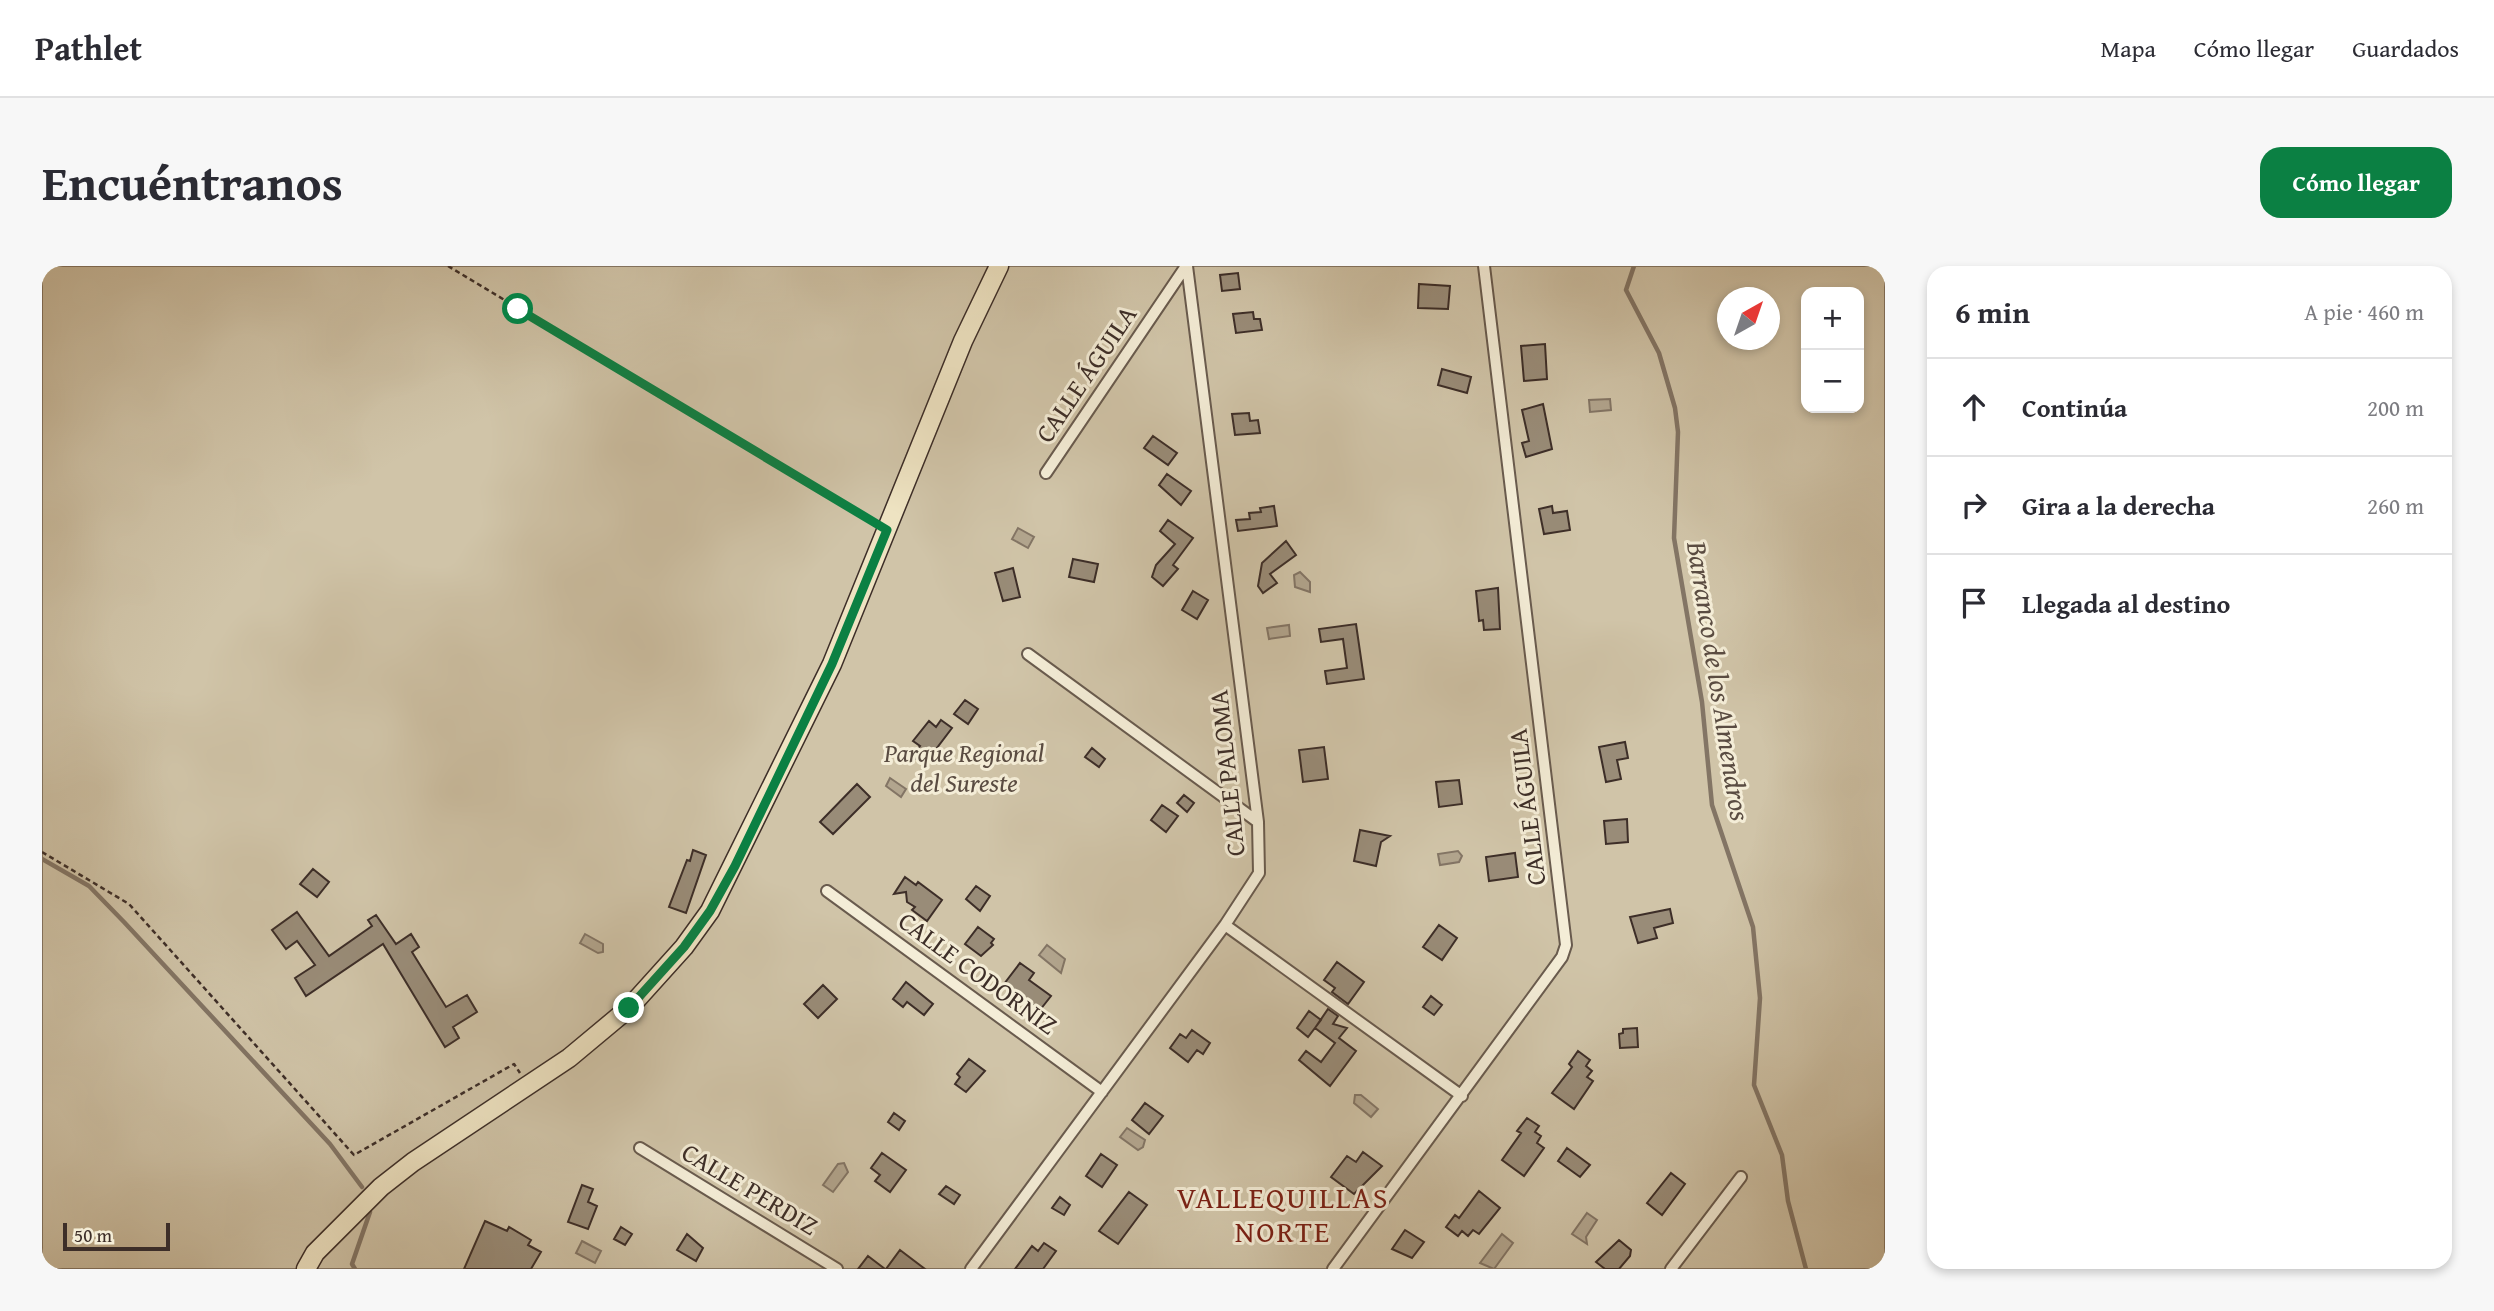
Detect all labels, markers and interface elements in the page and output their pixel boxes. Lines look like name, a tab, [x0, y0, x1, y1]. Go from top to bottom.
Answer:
text: Pathlet	[35, 24, 142, 72]
text: Mapa	[2100, 31, 2156, 66]
text: Cómo llegar	[2194, 31, 2314, 66]
text: Guardados	[2352, 31, 2459, 66]
text: Encuéntranos	[42, 146, 343, 218]
button: Cómo llegar	[2260, 147, 2452, 218]
north arrow	[1717, 287, 1780, 350]
map controls	[1801, 287, 1864, 413]
button: +	[1801, 287, 1864, 350]
text: 6 min	[1955, 290, 2030, 334]
route start	[502, 293, 533, 324]
text: A pie · 460 m	[2304, 295, 2424, 328]
street label: CALLE ÁGUILA	[1025, 297, 1146, 450]
button: −	[1801, 350, 1864, 413]
icon: ahead	[1955, 388, 1993, 426]
text: Continúa	[2022, 388, 2127, 427]
text: 200 m	[2367, 391, 2424, 424]
icon: right	[1955, 486, 1993, 524]
text: Gira a la derecha	[2022, 486, 2215, 525]
text: 260 m	[2367, 489, 2424, 522]
water label: Barranco de los Almendros	[1677, 537, 1762, 824]
icon: arrive	[1955, 584, 1993, 622]
text: Llegada al destino	[2022, 584, 2230, 623]
street label: CALLE PALOMA	[1198, 688, 1255, 858]
street label: CALLE ÁGUILA	[1497, 726, 1555, 888]
park label: Parque Regional del Sureste	[883, 733, 1044, 802]
street label: CALLE CODORNIZ	[891, 901, 1066, 1044]
route end	[613, 992, 644, 1023]
street label: CALLE PERDIZ	[675, 1132, 826, 1245]
district label: VALLEQUILLAS NORTE	[1177, 1175, 1389, 1253]
scale bar	[63, 1220, 170, 1252]
text: 50 m	[74, 1221, 112, 1249]

